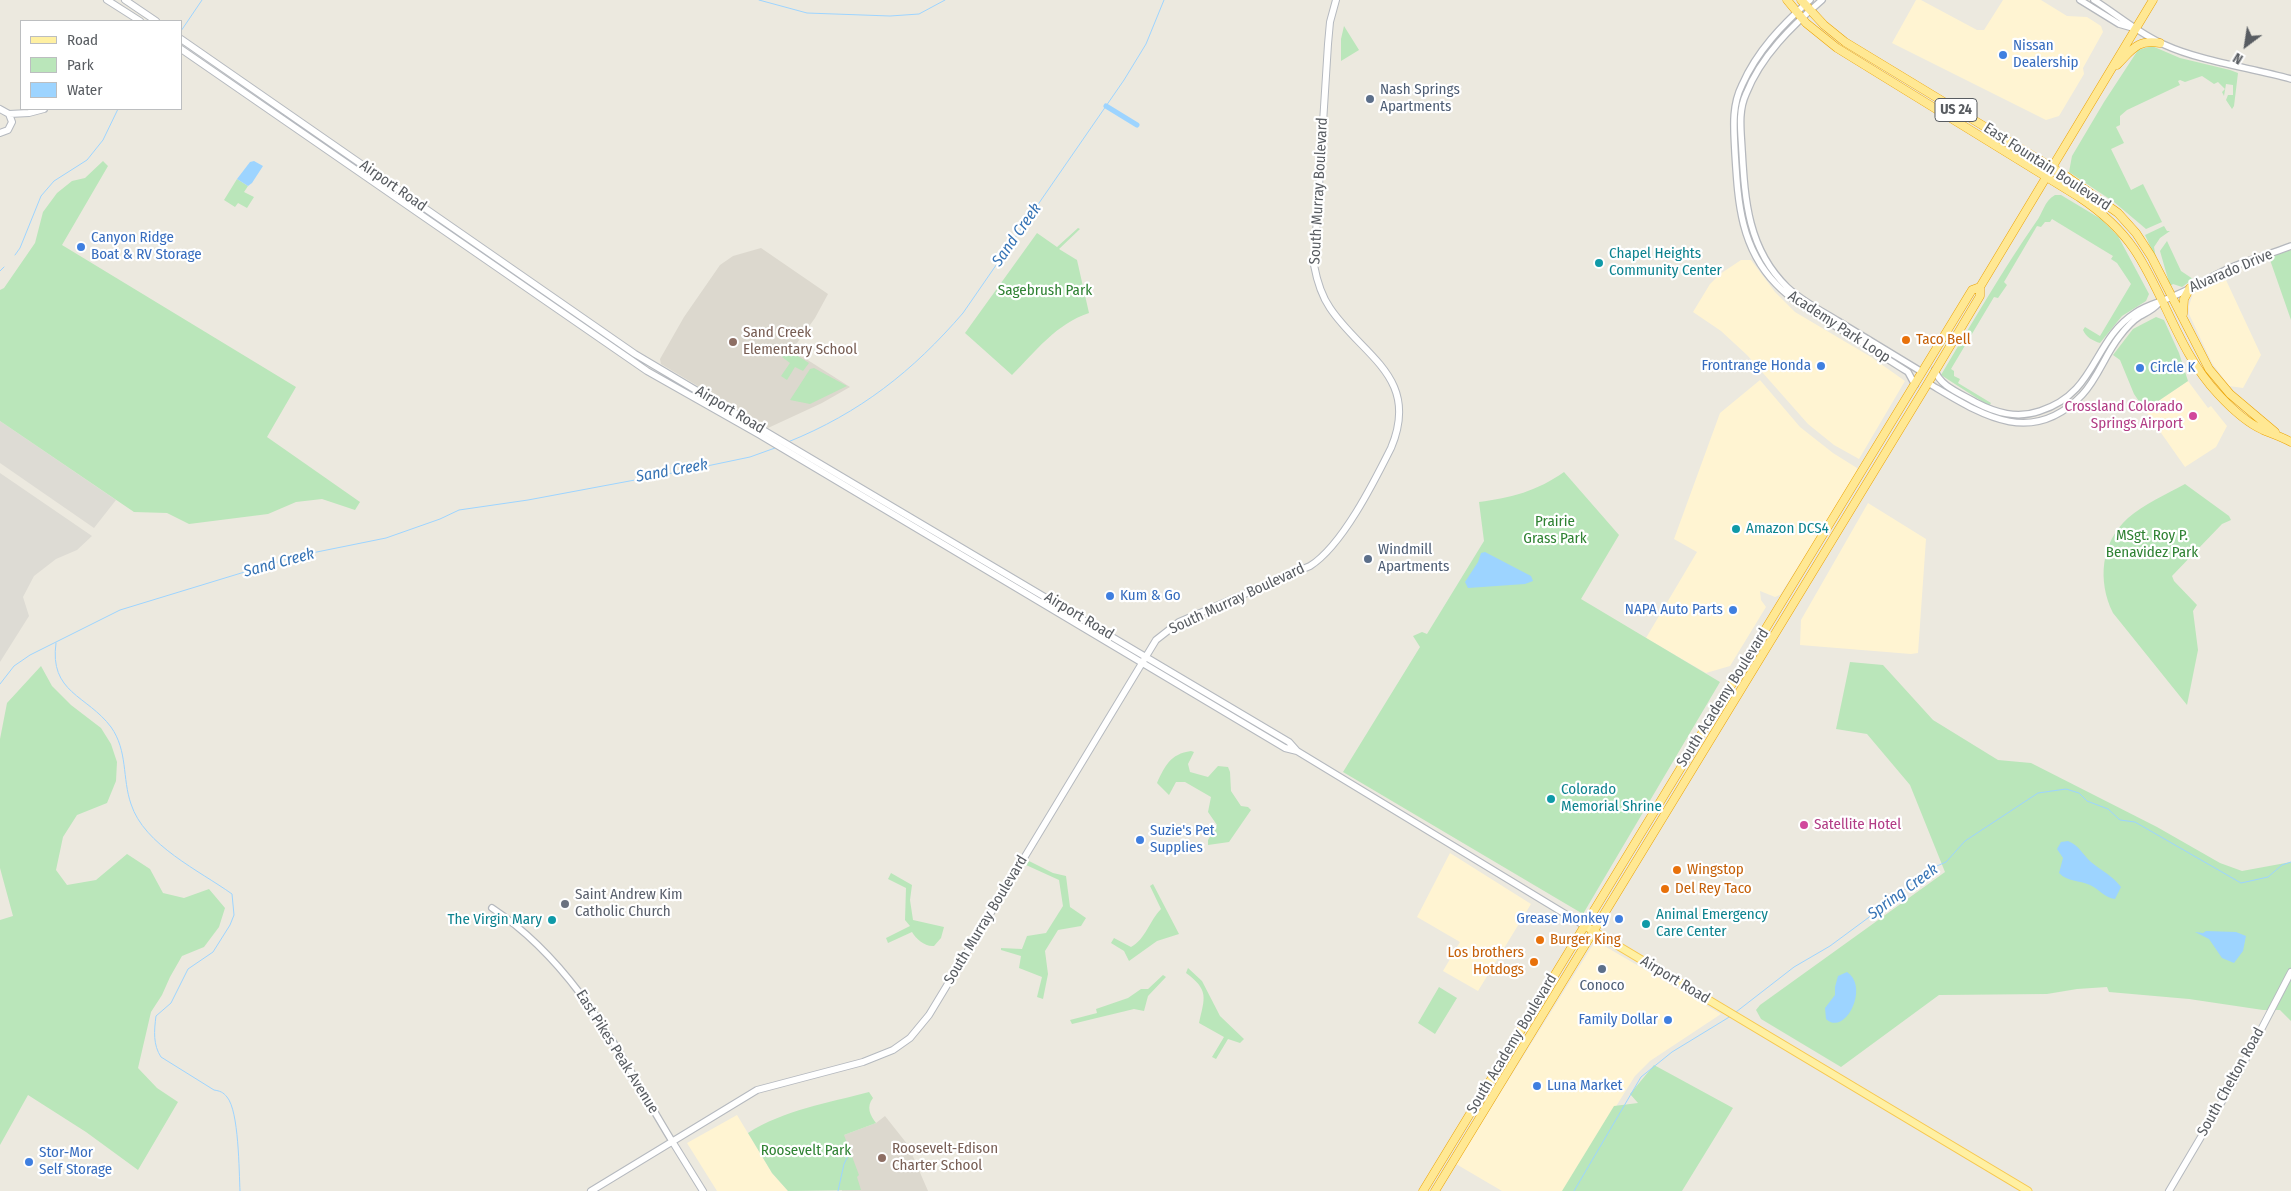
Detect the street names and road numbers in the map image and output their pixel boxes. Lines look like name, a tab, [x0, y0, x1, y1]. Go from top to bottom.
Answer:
road number: US 24	[1935, 98, 1977, 122]
street label: South Murray Boulevard	[1306, 117, 1332, 265]
street label: East Fountain Boulevard	[1980, 119, 2114, 215]
street label: Airport Road	[356, 156, 430, 216]
street label: Alvarado Drive	[2187, 245, 2275, 297]
street label: Academy Park Loop	[1784, 287, 1894, 367]
street label: Airport Road	[692, 382, 768, 438]
street label: South Murray Boulevard	[1166, 560, 1308, 638]
street label: Airport Road	[1041, 588, 1117, 644]
street label: South Academy Boulevard	[1673, 625, 1773, 771]
street label: South Murray Boulevard	[940, 852, 1032, 988]
street label: Airport Road	[1637, 952, 1713, 1008]
street label: South Academy Boulevard	[1463, 971, 1561, 1117]
street label: East Pikes Peak Avenue	[572, 987, 662, 1117]
street label: South Chelton Road	[2194, 1025, 2268, 1139]

